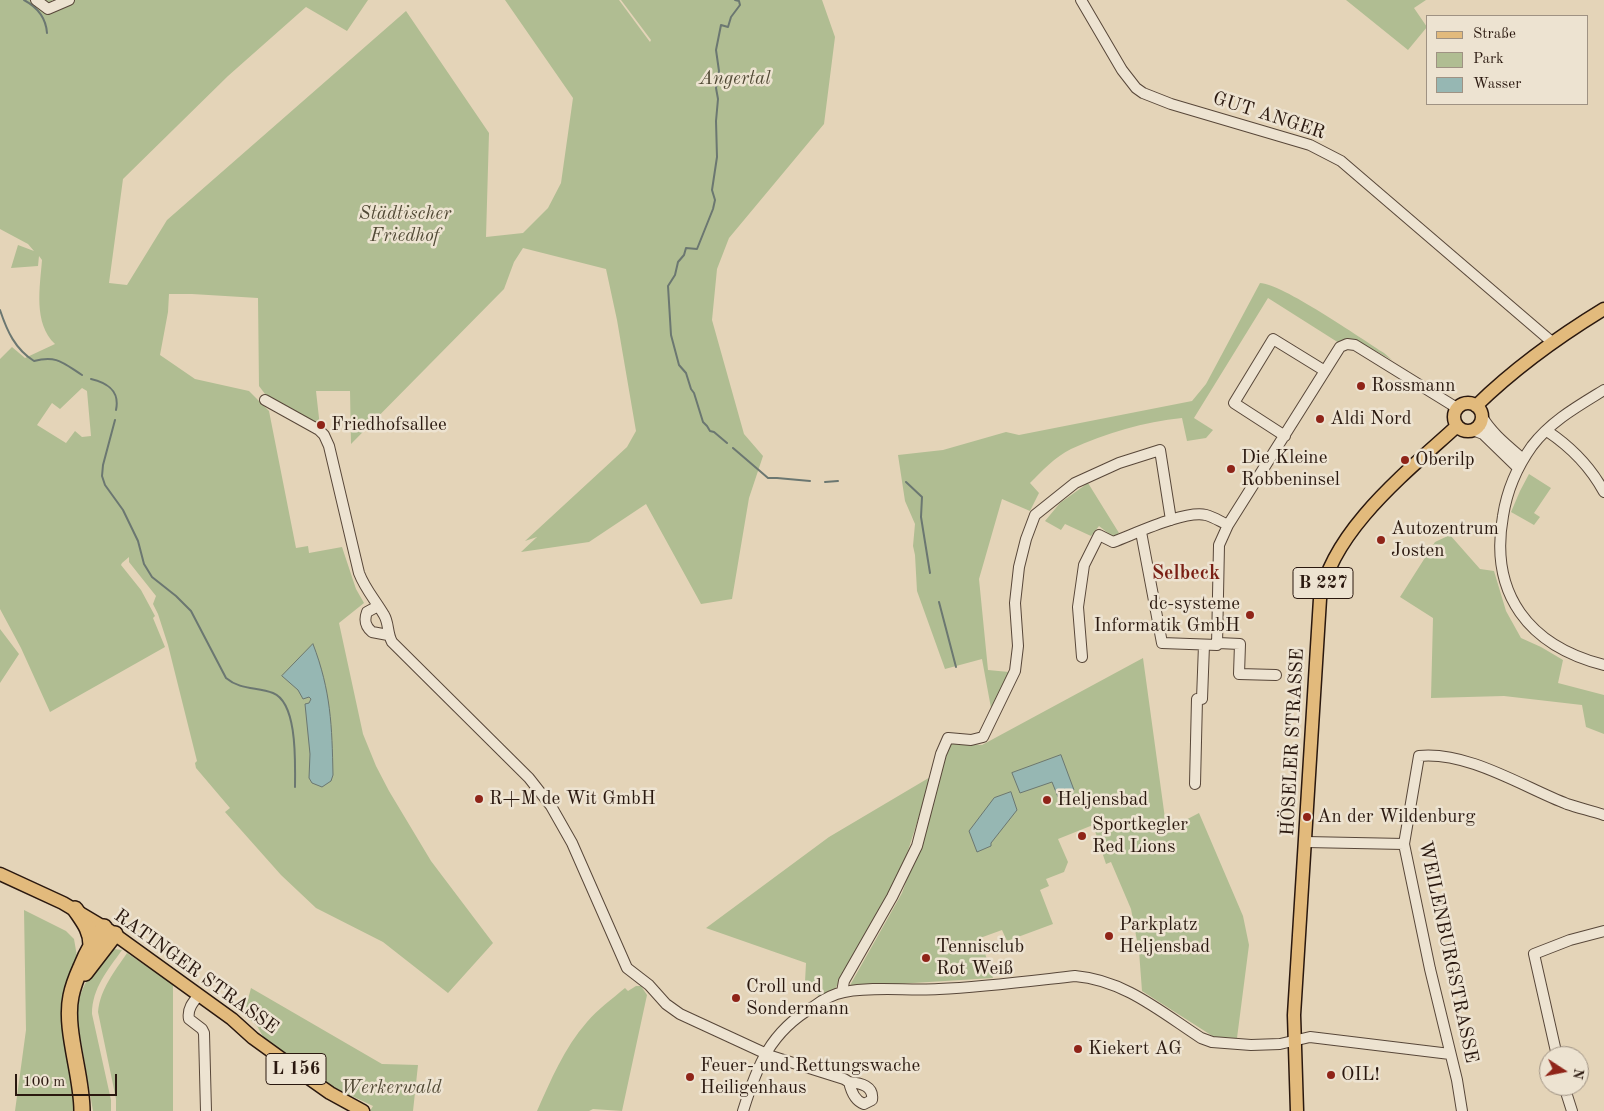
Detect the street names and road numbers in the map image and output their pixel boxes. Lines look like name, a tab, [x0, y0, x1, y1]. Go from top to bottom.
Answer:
street label: GUT ANGER	[1210, 87, 1328, 145]
road number: B 227	[1293, 568, 1353, 598]
street label: HÖSELER STRASSE	[1277, 648, 1309, 836]
street label: WEILENBURGSTRASSE	[1413, 839, 1483, 1065]
street label: RATINGER STRASSE	[109, 905, 283, 1039]
road number: L 156	[266, 1054, 326, 1084]

